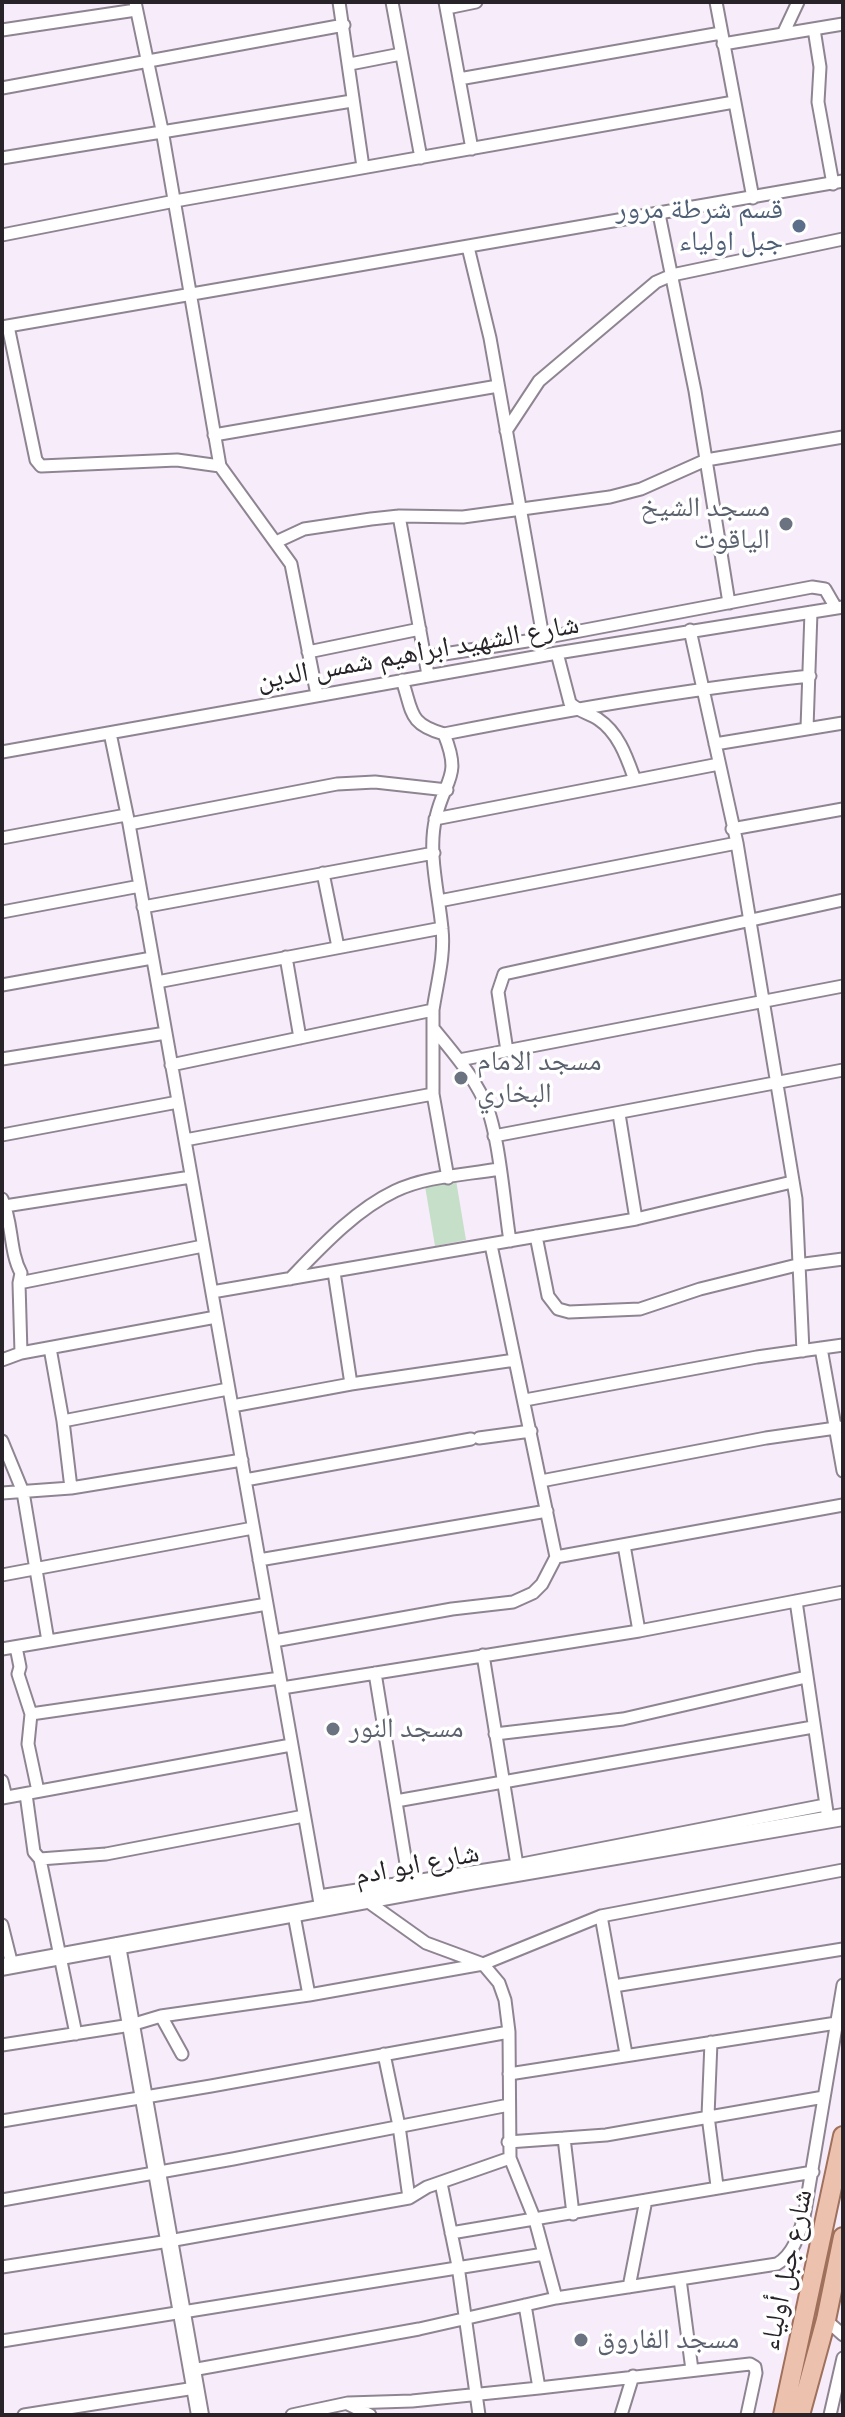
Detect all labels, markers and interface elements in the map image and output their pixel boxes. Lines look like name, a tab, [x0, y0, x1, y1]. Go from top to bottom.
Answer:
place label: قسم شرطة مرور جبل اولياء	[616, 193, 783, 259]
marker: قسم شرطة مرور جبل اولياء	[790, 217, 808, 235]
place label: مسجد الشيخ الياقوت	[640, 491, 770, 557]
marker: مسجد الشيخ الياقوت	[777, 515, 795, 533]
street label: شارع الشهيد ابراهيم شمس الدين	[254, 608, 582, 698]
place label: مسجد الامام البخاري	[477, 1045, 602, 1111]
marker: مسجد الامام البخاري	[452, 1069, 470, 1087]
place label: مسجد النور	[349, 1712, 464, 1746]
marker: مسجد النور	[324, 1720, 342, 1738]
street label: شارع ابو ادم	[352, 1837, 482, 1893]
street label: شارع جبل أولياء	[754, 2186, 820, 2354]
place label: مسجد الفاروق	[597, 2323, 739, 2357]
marker: مسجد الفاروق	[572, 2331, 590, 2349]

